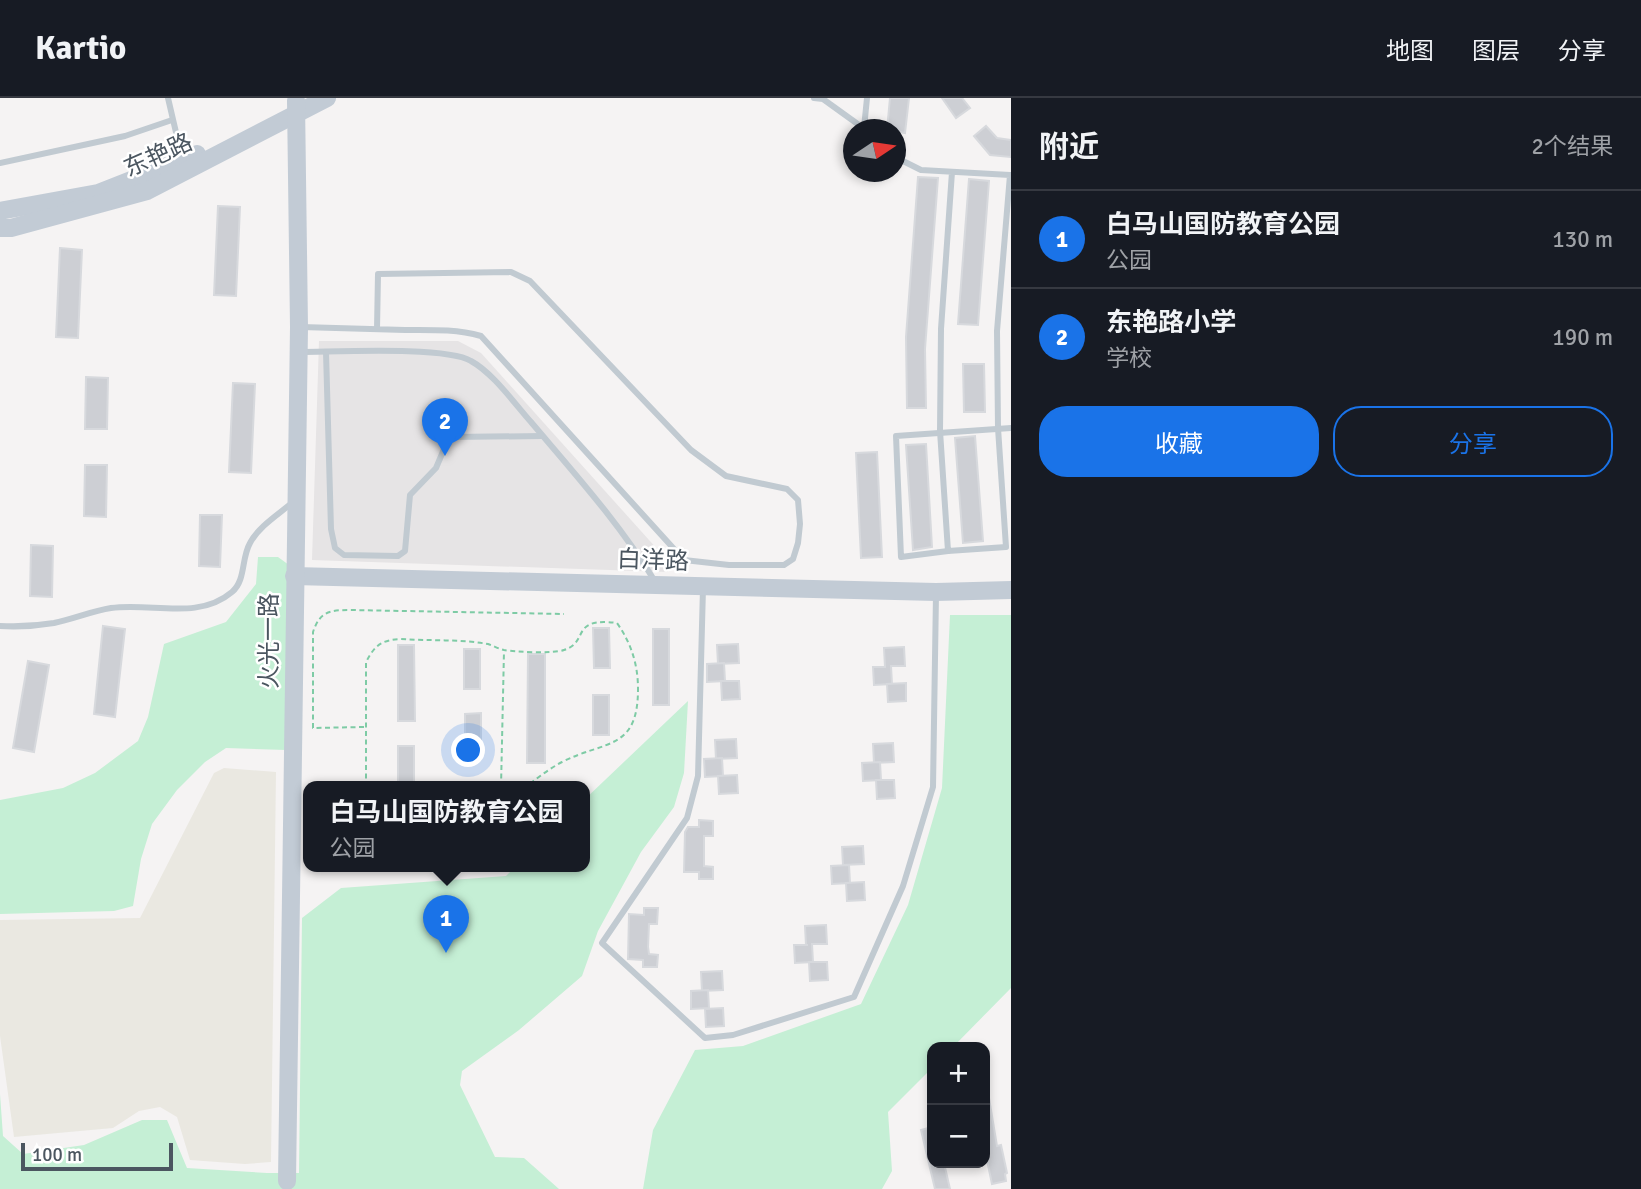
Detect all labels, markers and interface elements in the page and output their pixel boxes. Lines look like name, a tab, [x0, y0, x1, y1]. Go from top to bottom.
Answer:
text: Kartio	[35, 28, 126, 69]
text: 地图	[1386, 36, 1434, 66]
text: 图层	[1472, 36, 1520, 66]
text: 分享	[1558, 36, 1606, 66]
north arrow	[843, 119, 906, 182]
street label: 东艳路	[119, 127, 197, 183]
text: 附近	[1039, 129, 1099, 166]
text: 2个结果	[1532, 132, 1613, 161]
text: 白马山国防教育公园	[1106, 209, 1340, 241]
text: 1	[1056, 225, 1068, 254]
text: 130 m	[1552, 225, 1613, 254]
text: 公园	[1106, 246, 1152, 275]
text: 东艳路小学	[1106, 307, 1236, 339]
text: 2	[1056, 323, 1068, 352]
text: 190 m	[1552, 323, 1613, 352]
text: 学校	[1106, 344, 1152, 373]
pin: 2	[422, 398, 468, 456]
button: 收藏	[1039, 406, 1319, 477]
button: 分享	[1333, 406, 1613, 477]
street label: 白洋路	[616, 544, 690, 576]
street label: 火光一路	[254, 593, 284, 689]
your location	[451, 733, 485, 767]
popup	[303, 781, 590, 872]
text: 白马山国防教育公园	[329, 797, 564, 829]
text: 公园	[329, 834, 375, 863]
pin: 1	[423, 895, 469, 953]
map controls	[927, 1042, 990, 1168]
button: +	[927, 1042, 990, 1105]
button: −	[927, 1105, 990, 1168]
scale bar	[21, 1140, 173, 1172]
text: 100 m	[32, 1143, 82, 1167]

